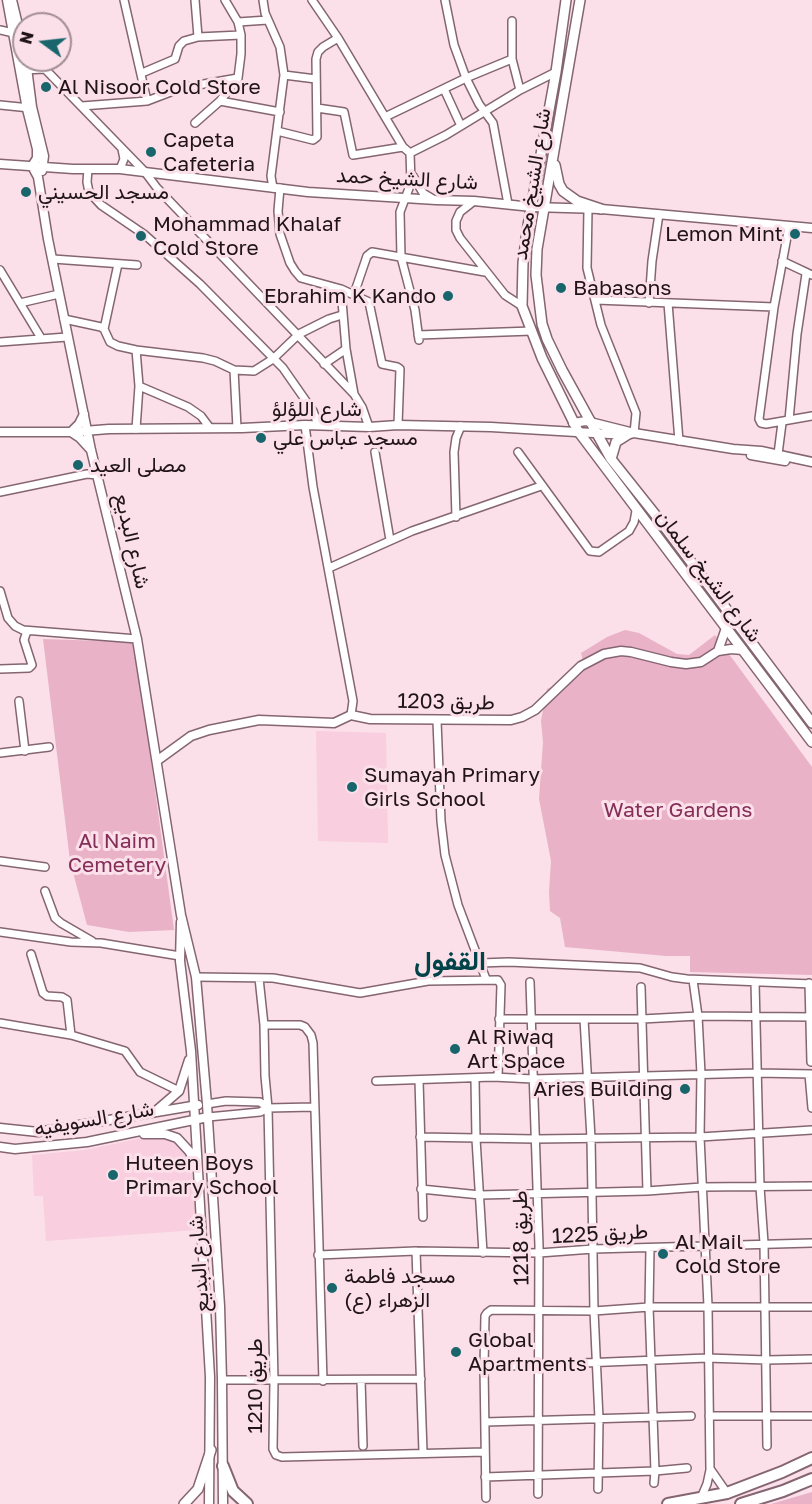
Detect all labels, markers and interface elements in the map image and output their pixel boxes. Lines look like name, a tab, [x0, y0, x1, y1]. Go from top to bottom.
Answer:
north arrow	[12, 12, 72, 72]
text: N	[15, 29, 38, 46]
place label: Al Nisoor Cold Store	[58, 74, 261, 100]
marker: Al Nisoor Cold Store	[39, 80, 53, 94]
street label: شارع الشيخ محمد	[508, 106, 556, 262]
place label: Capeta Cafeteria	[163, 127, 255, 177]
marker: Capeta Cafeteria	[144, 145, 158, 159]
street label: شارع الشيخ حمد	[336, 163, 478, 195]
place label: مسجد الحسيني	[38, 179, 169, 205]
marker: مسجد الحسيني	[19, 185, 33, 199]
place label: Mohammad Khalaf Cold Store	[153, 211, 341, 261]
place label: Lemon Mint	[665, 221, 783, 247]
marker: Lemon Mint	[788, 227, 802, 241]
marker: Mohammad Khalaf Cold Store	[134, 229, 148, 243]
place label: Babasons	[573, 275, 671, 301]
marker: Babasons	[554, 281, 568, 295]
place label: Ebrahim K Kando	[264, 283, 436, 309]
marker: Ebrahim K Kando	[441, 289, 455, 303]
street label: شارع اللؤلؤ	[272, 396, 362, 422]
place label: مسجد عباس علي	[273, 425, 418, 451]
marker: مسجد عباس علي	[254, 431, 268, 445]
place label: مصلى العيد	[90, 452, 187, 478]
marker: مصلى العيد	[71, 458, 85, 472]
street label: شارع البديع	[109, 491, 155, 591]
street label: شارع الشيخ سلمان	[651, 505, 767, 647]
street label: طريق 1203	[397, 689, 495, 715]
place label: Sumayah Primary Girls School	[364, 762, 540, 812]
marker: Sumayah Primary Girls School	[345, 780, 359, 794]
park label: Water Gardens	[604, 797, 752, 823]
park label: Al Naim Cemetery	[68, 828, 166, 878]
district label: القفول	[414, 945, 486, 977]
place label: Al Riwaq Art Space	[467, 1024, 565, 1074]
marker: Al Riwaq Art Space	[448, 1042, 462, 1056]
place label: Aries Building	[533, 1076, 673, 1102]
marker: Aries Building	[678, 1082, 692, 1096]
street label: شارع السويفيه	[32, 1096, 156, 1142]
place label: Huteen Boys Primary School	[125, 1150, 279, 1200]
marker: Huteen Boys Primary School	[106, 1168, 120, 1182]
street label: طريق 1218	[508, 1190, 534, 1286]
street label: شارع البديع	[183, 1215, 215, 1313]
street label: طريق 1225	[551, 1219, 649, 1249]
place label: Al Mail Cold Store	[675, 1229, 781, 1279]
marker: Al Mail Cold Store	[656, 1247, 670, 1261]
place label: مسجد فاطمة الزهراء (ع)	[344, 1263, 455, 1313]
marker: مسجد فاطمة الزهراء (ع)	[325, 1281, 339, 1295]
place label: Global Apartments	[468, 1327, 587, 1377]
street label: طريق 1210	[242, 1338, 268, 1434]
marker: Global Apartments	[449, 1345, 463, 1359]

